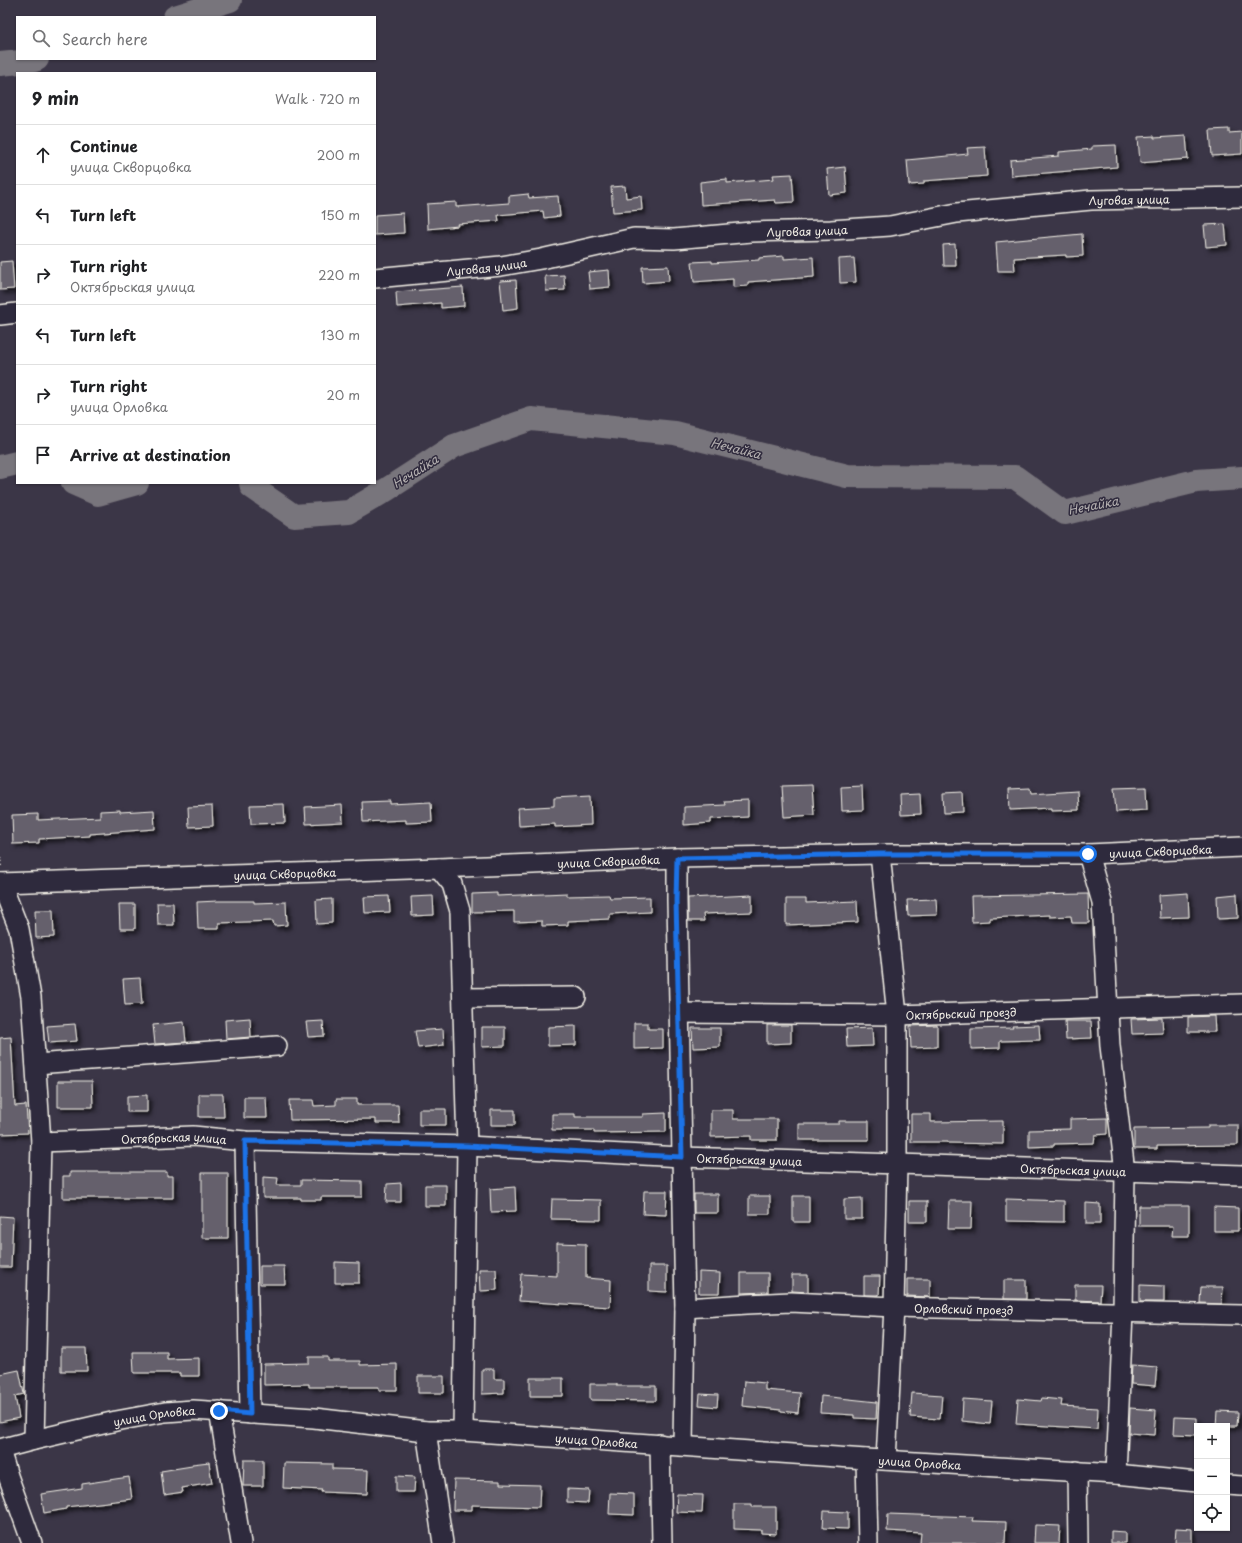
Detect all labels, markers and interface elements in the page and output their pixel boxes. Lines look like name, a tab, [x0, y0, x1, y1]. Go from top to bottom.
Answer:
search box	[16, 16, 376, 60]
icon: search	[30, 27, 52, 49]
text: Search here	[62, 27, 148, 50]
text: 9 min	[32, 85, 79, 111]
text: Walk · 720 m	[275, 89, 360, 108]
text: Continue	[70, 134, 138, 157]
icon: ahead	[32, 144, 54, 166]
text: 200 m	[317, 145, 360, 164]
text: улица Скворцовка	[70, 157, 191, 176]
street label: Луговая улица	[1088, 190, 1170, 209]
text: Turn left	[70, 203, 136, 226]
icon: left	[32, 204, 54, 226]
text: 150 m	[321, 205, 360, 224]
street label: Луговая улица	[766, 220, 848, 240]
street label: Луговая улица	[445, 253, 528, 280]
text: Turn right	[70, 254, 147, 277]
icon: right	[32, 264, 54, 286]
text: 220 m	[318, 265, 360, 284]
text: Октябрьская улица	[70, 277, 195, 296]
text: Turn left	[70, 323, 136, 346]
icon: left	[32, 324, 54, 346]
text: 130 m	[321, 325, 360, 344]
text: Turn right	[70, 374, 147, 397]
icon: right	[32, 384, 54, 406]
text: 20 m	[326, 385, 360, 404]
text: улица Орловка	[70, 397, 168, 416]
water label: Нечайка	[709, 433, 763, 463]
text: Arrive at destination	[70, 443, 231, 466]
icon: arrive	[32, 444, 54, 466]
water label: Нечайка	[389, 450, 442, 492]
water label: Нечайка	[1066, 491, 1120, 519]
street label: улица Скворцовка	[1109, 840, 1212, 862]
route start	[1079, 845, 1097, 863]
street label: улица Скворцовка	[557, 850, 660, 872]
street label: улица Скворцовка	[233, 863, 337, 884]
street label: Октябрьский проезд	[905, 1003, 1017, 1023]
street label: Октябрьская улица	[121, 1127, 228, 1148]
street label: Октябрьская улица	[696, 1149, 803, 1169]
street label: Октябрьская улица	[1020, 1159, 1126, 1180]
street label: Орловский проезд	[914, 1299, 1013, 1318]
street label: улица Орловка	[112, 1401, 196, 1430]
route end	[210, 1402, 228, 1420]
map controls	[1194, 1423, 1230, 1531]
button: +	[1194, 1423, 1230, 1459]
street label: улица Орловка	[555, 1429, 638, 1452]
street label: улица Орловка	[878, 1451, 962, 1473]
button: −	[1194, 1459, 1230, 1495]
button: locate	[1194, 1495, 1230, 1531]

